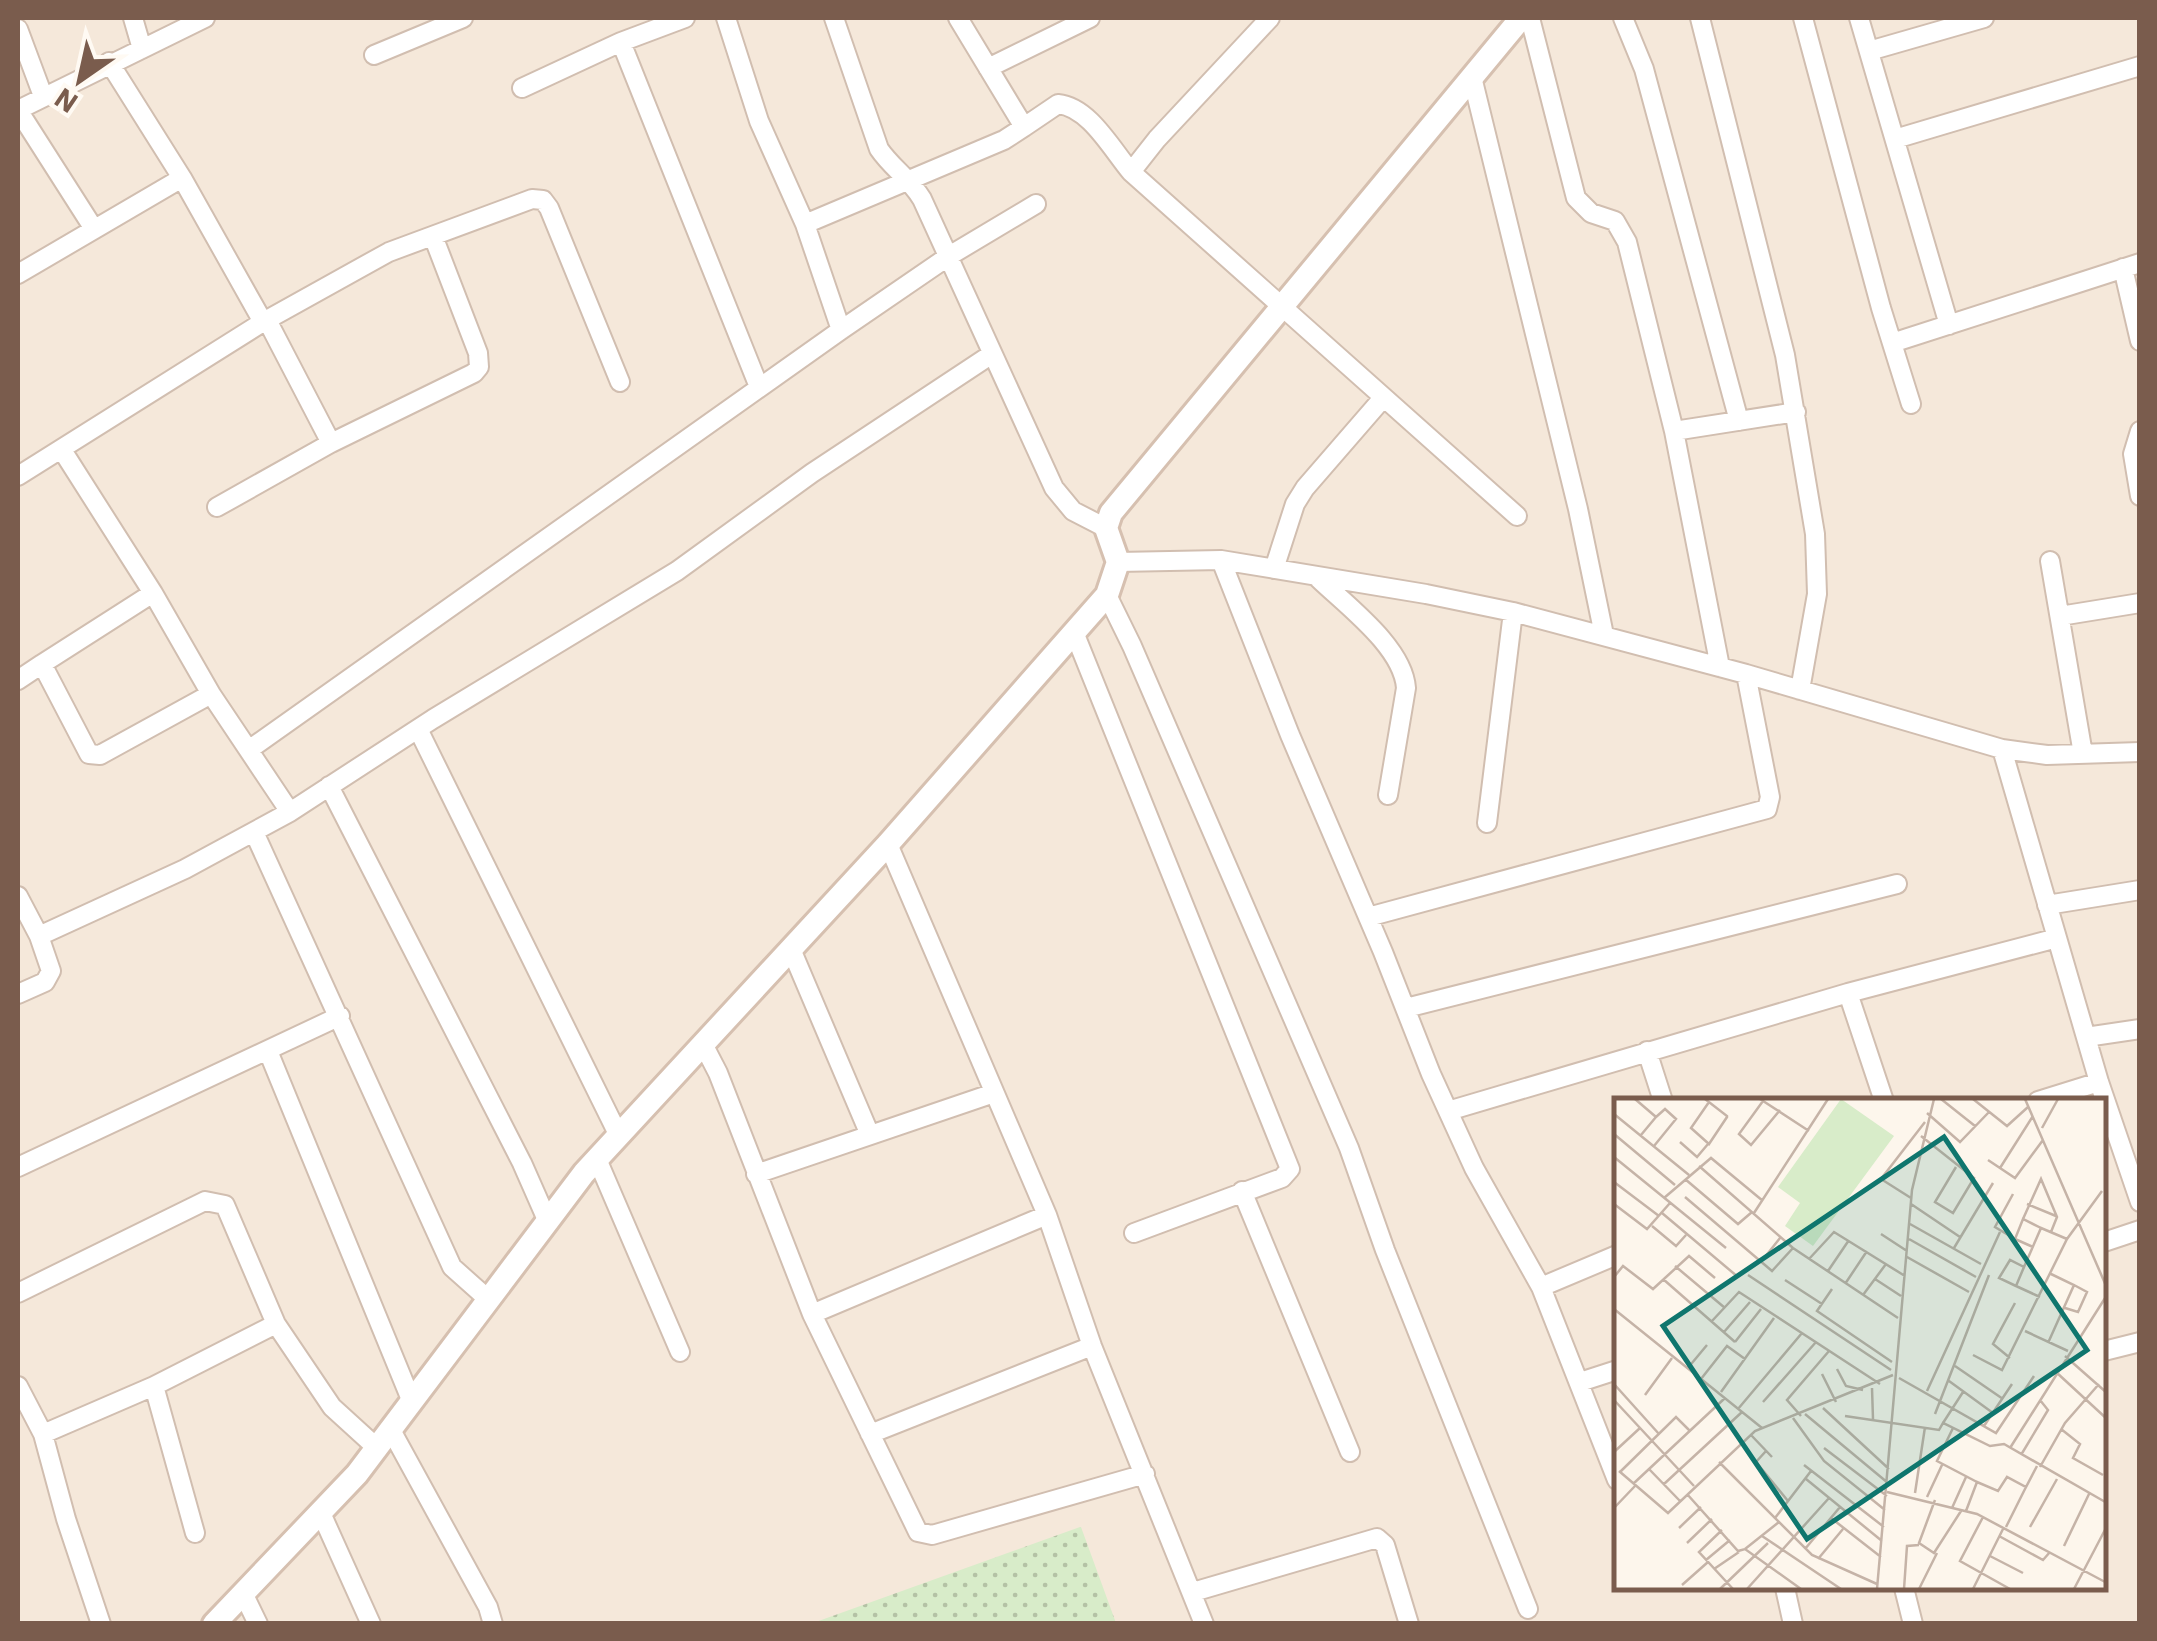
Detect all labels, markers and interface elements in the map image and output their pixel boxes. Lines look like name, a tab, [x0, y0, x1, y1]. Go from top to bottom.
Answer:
north arrow	[30, 30, 130, 130]
text: N	[47, 80, 84, 122]
inset map	[1614, 1098, 2107, 1591]

